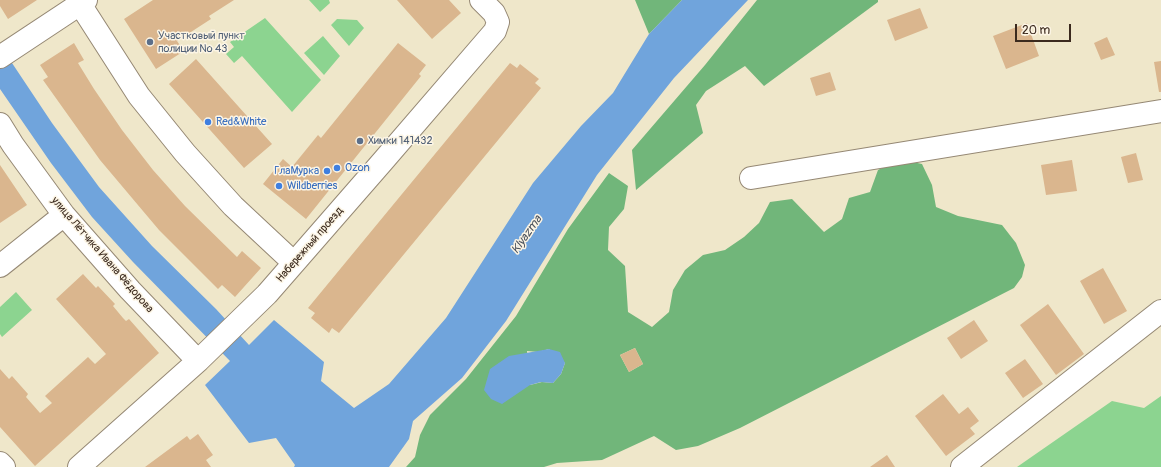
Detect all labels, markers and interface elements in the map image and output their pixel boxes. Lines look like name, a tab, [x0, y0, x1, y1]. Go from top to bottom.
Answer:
scale bar	[1017, 16, 1073, 42]
text: 20 m	[1022, 23, 1050, 38]
place label: Участковый пункт полиции № 43	[158, 29, 245, 55]
marker: Участковый пункт полиции № 43	[145, 37, 155, 47]
place label: Red&White	[216, 115, 267, 129]
marker: Red&White	[203, 117, 213, 127]
place label: Химки 141432	[368, 134, 433, 148]
marker: Химки 141432	[355, 136, 365, 146]
place label: Ozon	[345, 161, 370, 175]
marker: Ozon	[332, 163, 342, 173]
place label: ГлаМурка	[274, 164, 319, 178]
marker: ГлаМурка	[322, 166, 332, 176]
place label: Wildberries	[287, 179, 337, 193]
marker: Wildberries	[274, 181, 284, 191]
street label: улица Лётчика Ивана Фёдорова	[48, 194, 156, 316]
street label: Набережный проезд	[274, 205, 346, 285]
water label: Klyazma	[509, 213, 545, 257]

